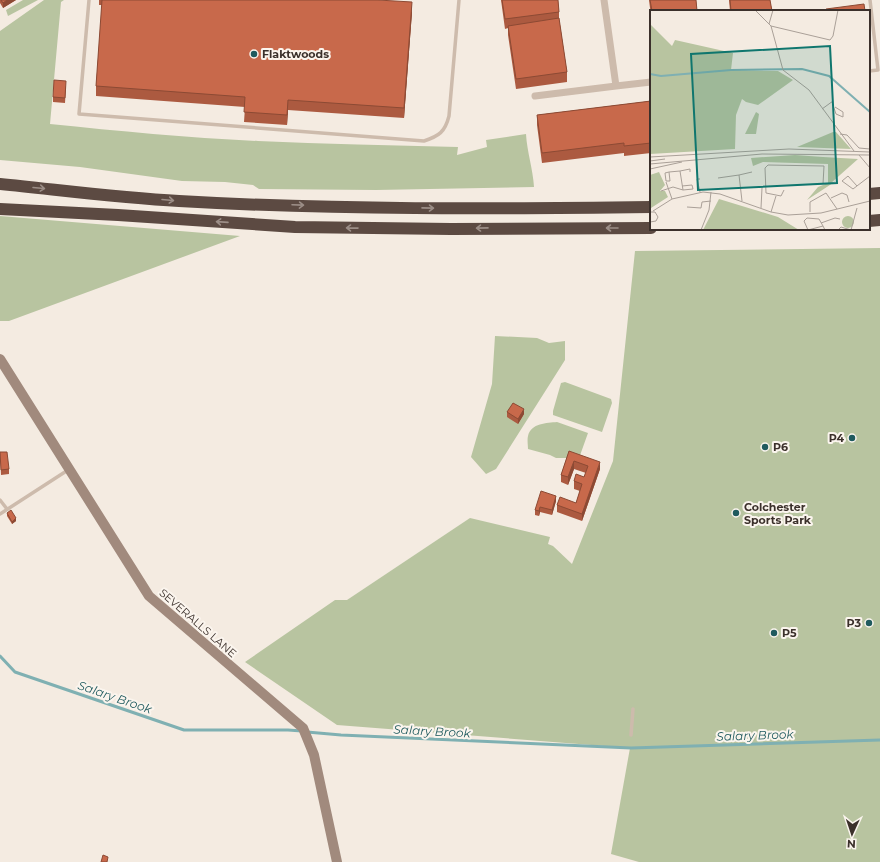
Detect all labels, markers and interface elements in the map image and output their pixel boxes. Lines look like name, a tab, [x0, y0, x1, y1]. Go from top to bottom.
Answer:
inset map	[650, 10, 870, 230]
place label: Flaktwoods	[262, 47, 329, 61]
marker: Flaktwoods	[249, 49, 259, 59]
one-way arrow	[32, 184, 45, 191]
one-way arrow	[161, 196, 174, 204]
one-way arrow	[291, 202, 304, 209]
one-way arrow	[421, 204, 434, 212]
one-way arrow	[216, 219, 229, 226]
one-way arrow	[346, 224, 359, 232]
one-way arrow	[606, 224, 619, 232]
one-way arrow	[476, 225, 489, 232]
place label: P4	[829, 431, 844, 445]
marker: P4	[847, 433, 857, 443]
place label: P6	[773, 440, 788, 454]
marker: P6	[760, 442, 770, 452]
place label: Colchester Sports Park	[744, 500, 812, 527]
marker: Colchester Sports Park	[731, 508, 741, 518]
street label: SEVERALLS LANE	[156, 586, 240, 660]
place label: P3	[847, 616, 861, 630]
marker: P3	[864, 618, 874, 628]
place label: P5	[782, 626, 797, 640]
marker: P5	[769, 628, 779, 638]
water label: Salary Brook	[76, 677, 155, 717]
water label: Salary Brook	[393, 721, 472, 741]
water label: Salary Brook	[716, 726, 795, 744]
north arrow	[832, 814, 872, 854]
text: N	[847, 837, 856, 851]

